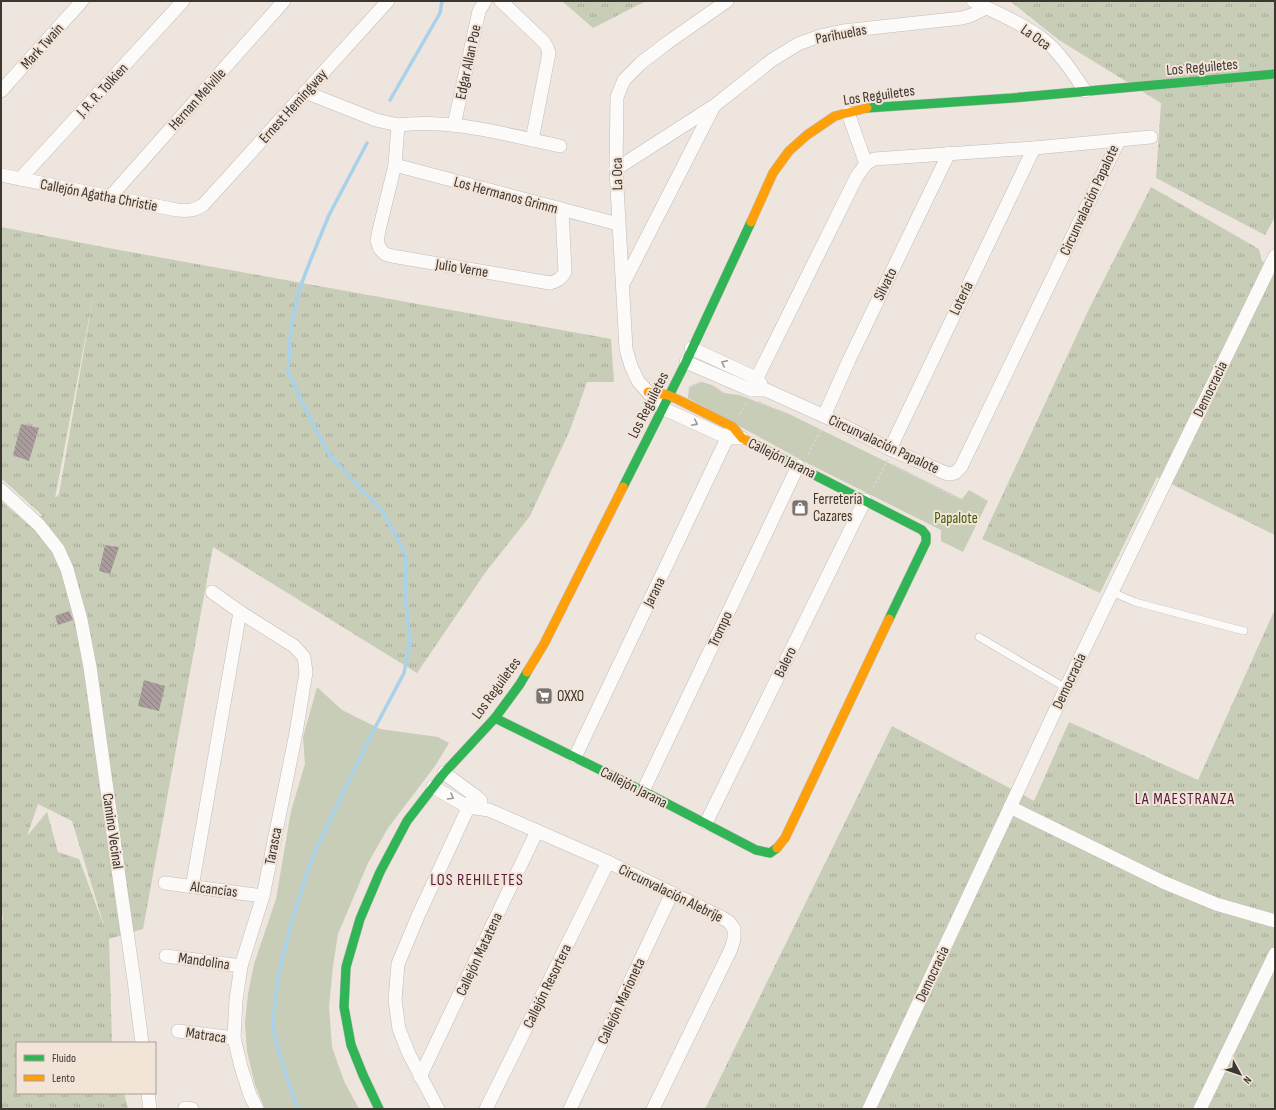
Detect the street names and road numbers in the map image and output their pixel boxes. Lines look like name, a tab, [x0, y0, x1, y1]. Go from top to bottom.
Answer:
street label: Mark Twain	[17, 19, 68, 73]
street label: Parihuelas	[814, 20, 868, 49]
street label: La Oca	[1017, 20, 1055, 55]
street label: Edgar Allan Poe	[451, 23, 486, 101]
street label: Los Reguiletes	[1165, 55, 1239, 80]
street label: J. R. R. Tolkien	[72, 59, 132, 122]
street label: Hernan Melville	[165, 64, 230, 134]
street label: Ernest Hemingway	[255, 65, 332, 147]
street label: Los Reguiletes	[842, 81, 916, 110]
street label: Circunvalación Papalote	[1056, 142, 1123, 259]
street label: La Oca	[608, 157, 627, 190]
street label: Los Hermanos Grimm	[452, 172, 560, 219]
street label: Callejón Agatha Christie	[39, 175, 159, 216]
street label: Julio Verne	[433, 255, 490, 282]
street label: Silvato	[869, 265, 901, 304]
street label: Lotería	[945, 278, 978, 318]
street label: Democracia	[1189, 358, 1232, 420]
street label: Los Reguiletes	[624, 369, 673, 442]
street label: Circunvalación Papalote	[825, 411, 942, 478]
street label: Callejón Jarana	[745, 434, 819, 483]
street label: Jarana	[639, 574, 670, 611]
street label: Trompo	[704, 608, 737, 650]
street label: Balero	[770, 644, 801, 681]
street label: Democracia	[1048, 650, 1091, 712]
street label: Los Reguiletes	[468, 654, 525, 723]
street label: Callejón Jarana	[597, 762, 671, 813]
street label: Camino Vecinal	[98, 792, 127, 870]
street label: Tarasca	[261, 826, 286, 866]
street label: Circunvalación Alebrije	[615, 860, 726, 927]
street label: Alcancías	[188, 877, 239, 902]
street label: Callejón Matatena	[452, 909, 507, 999]
street label: Callejón Resortera	[519, 941, 576, 1031]
street label: Democracia	[911, 943, 954, 1005]
street label: Mandolina	[177, 948, 231, 975]
street label: Callejón Marioneta	[593, 955, 650, 1047]
street label: Matraca	[184, 1023, 228, 1048]

